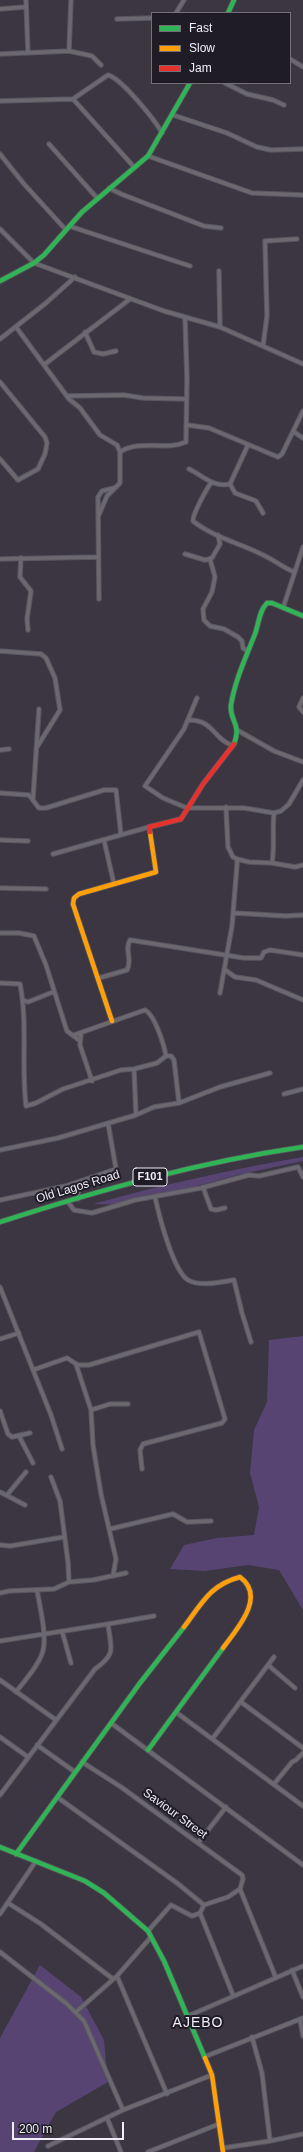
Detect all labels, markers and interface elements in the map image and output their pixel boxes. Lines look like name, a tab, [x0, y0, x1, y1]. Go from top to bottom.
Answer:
legend	[151, 12, 291, 84]
text: Fast	[189, 21, 212, 35]
text: Slow	[189, 41, 215, 55]
text: Jam	[189, 61, 212, 75]
street label: Old Lagos Road	[34, 1167, 122, 1207]
road number: F101	[133, 1168, 167, 1186]
street label: Saviour Street	[140, 1786, 210, 1842]
district label: AJEBO	[173, 2015, 223, 2031]
scale bar	[14, 2114, 126, 2140]
text: 200 m	[19, 2122, 52, 2136]

